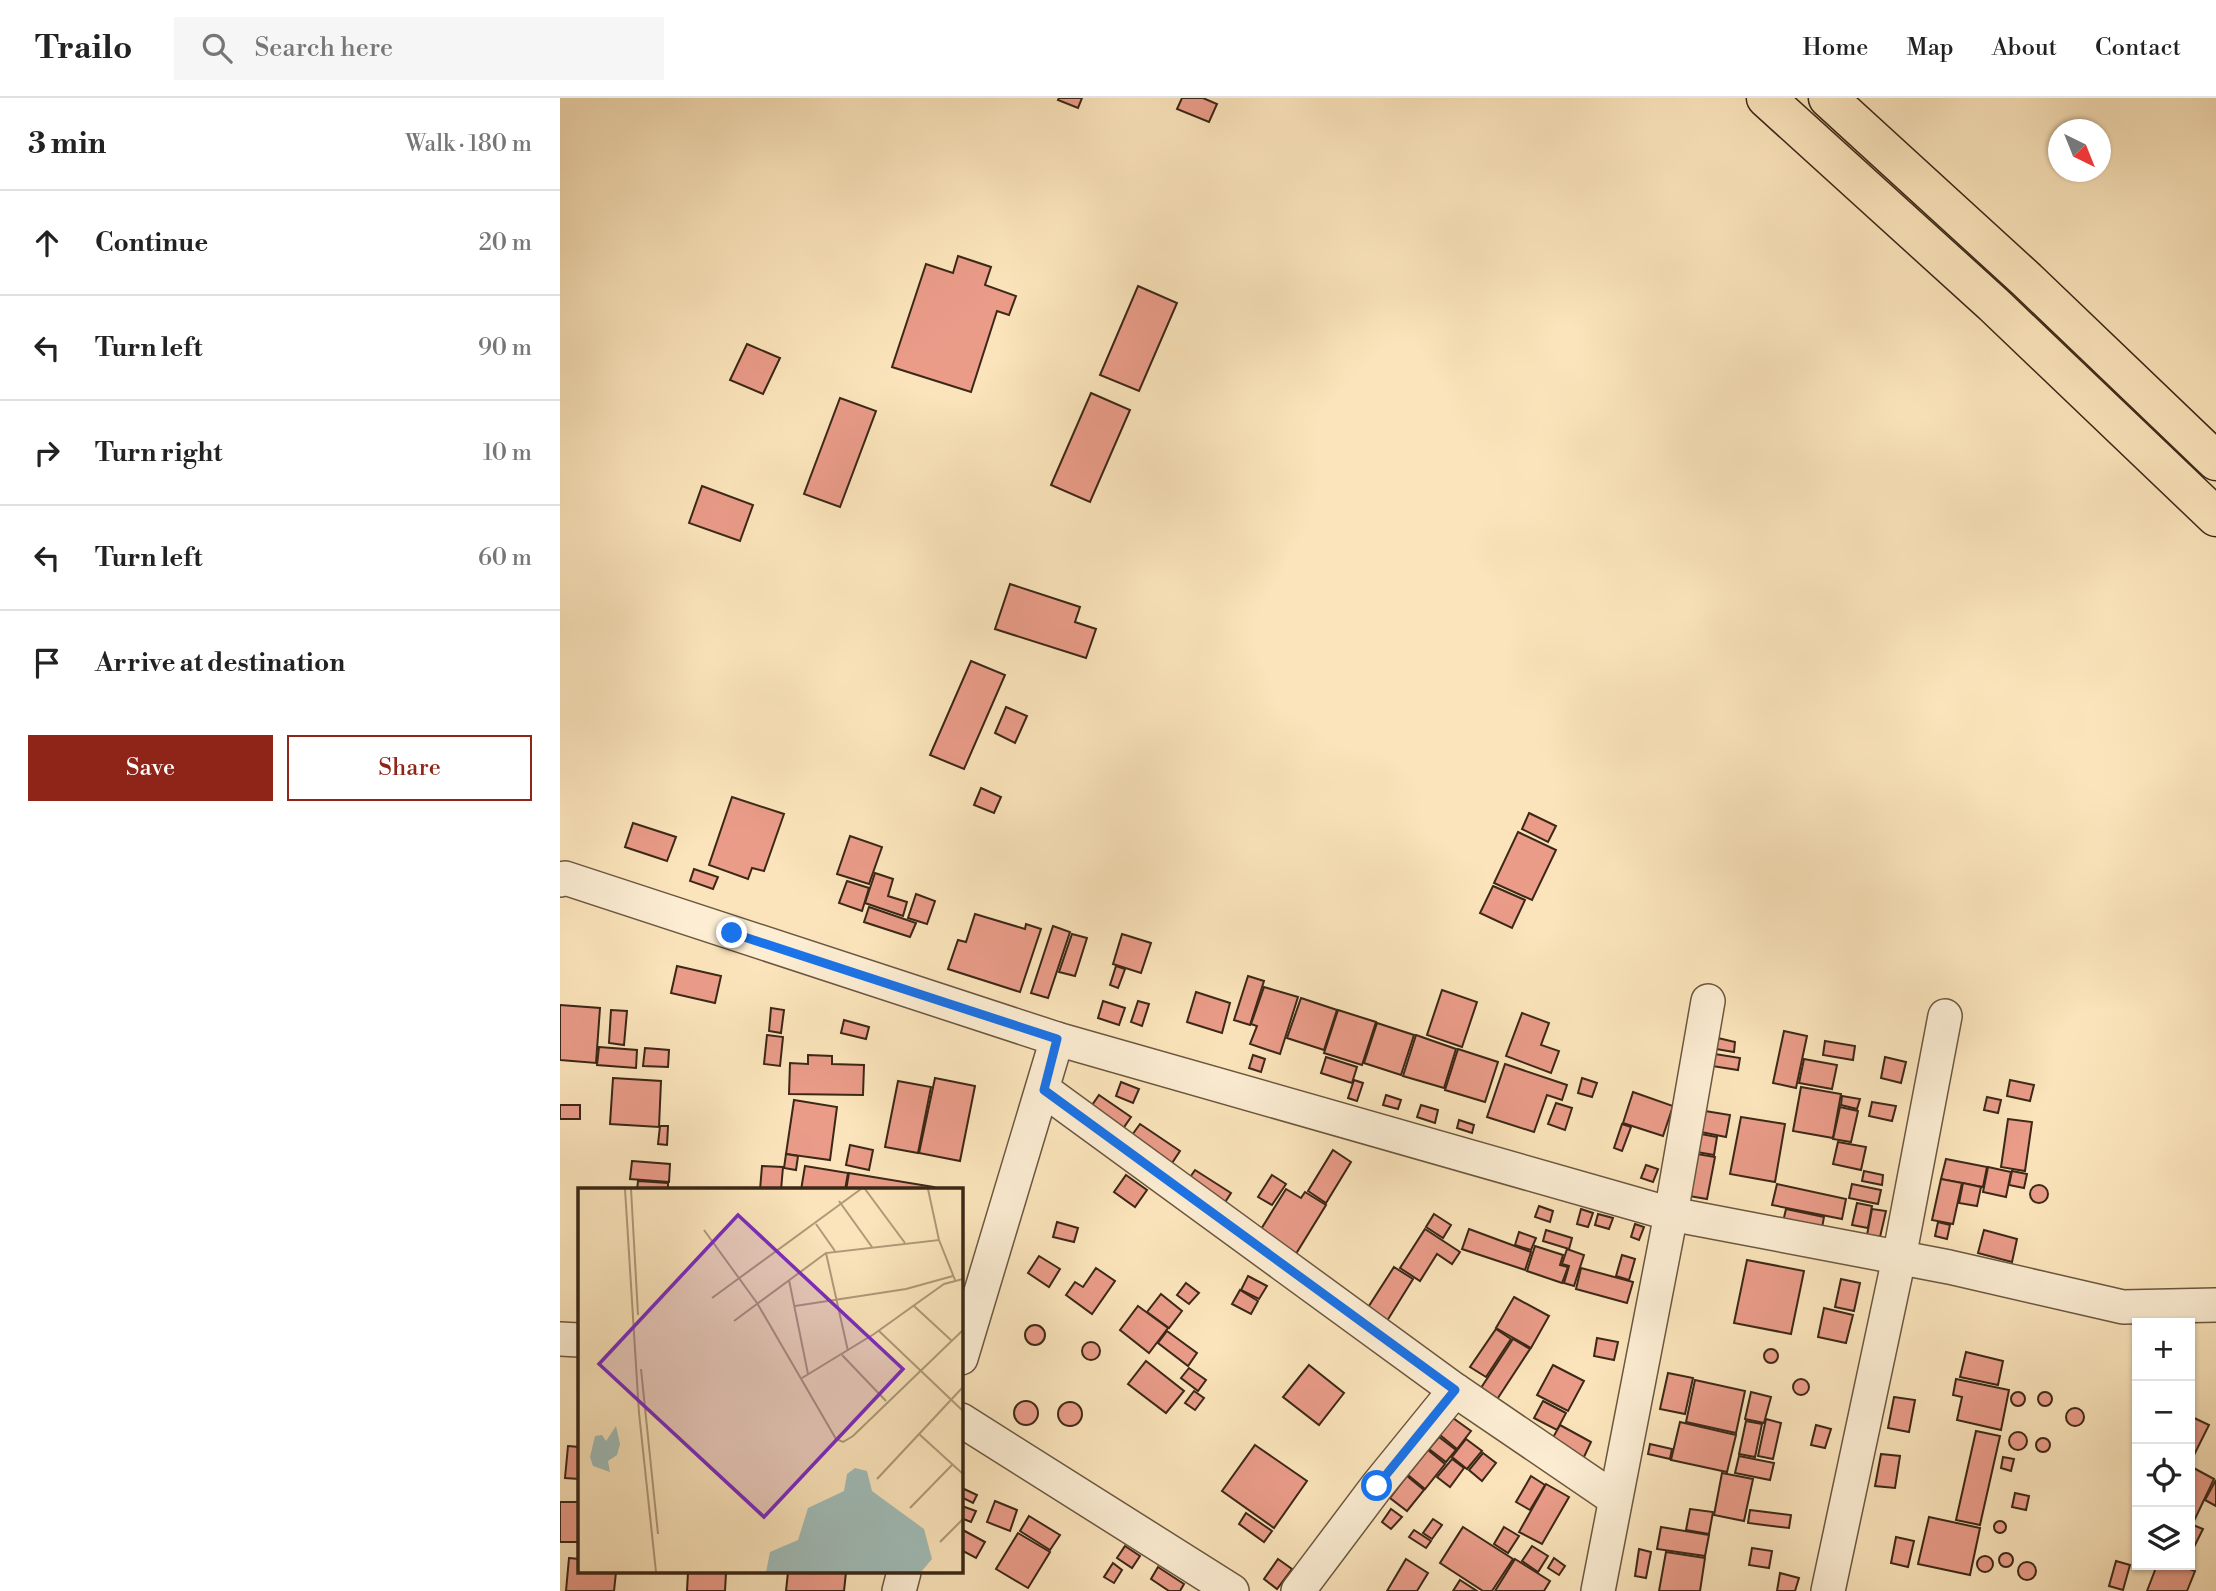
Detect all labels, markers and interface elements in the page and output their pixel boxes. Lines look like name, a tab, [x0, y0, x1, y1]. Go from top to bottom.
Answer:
search box	[174, 17, 664, 80]
text: Trailo	[35, 28, 132, 69]
icon: search	[198, 29, 236, 67]
text: Search here	[254, 32, 393, 64]
text: Home	[1803, 33, 1868, 63]
text: Map	[1906, 33, 1954, 63]
text: About	[1992, 33, 2057, 63]
text: Contact	[2095, 33, 2181, 63]
north arrow	[2048, 119, 2111, 182]
text: 3 min	[28, 125, 106, 163]
text: Walk · 180 m	[405, 130, 532, 158]
icon: ahead	[28, 224, 66, 262]
text: Continue	[95, 227, 208, 259]
text: 20 m	[479, 229, 532, 257]
icon: left	[28, 329, 66, 367]
text: Turn left	[95, 332, 203, 364]
text: 90 m	[478, 334, 532, 362]
icon: right	[28, 434, 66, 472]
text: Turn right	[95, 437, 223, 469]
text: 10 m	[483, 439, 532, 467]
icon: left	[28, 539, 66, 577]
text: Turn left	[95, 542, 203, 574]
text: 60 m	[478, 544, 532, 572]
icon: arrive	[28, 644, 66, 682]
text: Arrive at destination	[95, 647, 345, 679]
button: Save	[28, 735, 273, 801]
button: Share	[287, 735, 532, 801]
route end	[716, 917, 747, 948]
inset map	[578, 1188, 962, 1574]
map controls	[2132, 1318, 2195, 1570]
button: +	[2132, 1318, 2195, 1381]
button: −	[2132, 1381, 2195, 1444]
button: locate	[2132, 1444, 2195, 1507]
route start	[1361, 1470, 1392, 1501]
button: layers	[2132, 1507, 2195, 1570]

